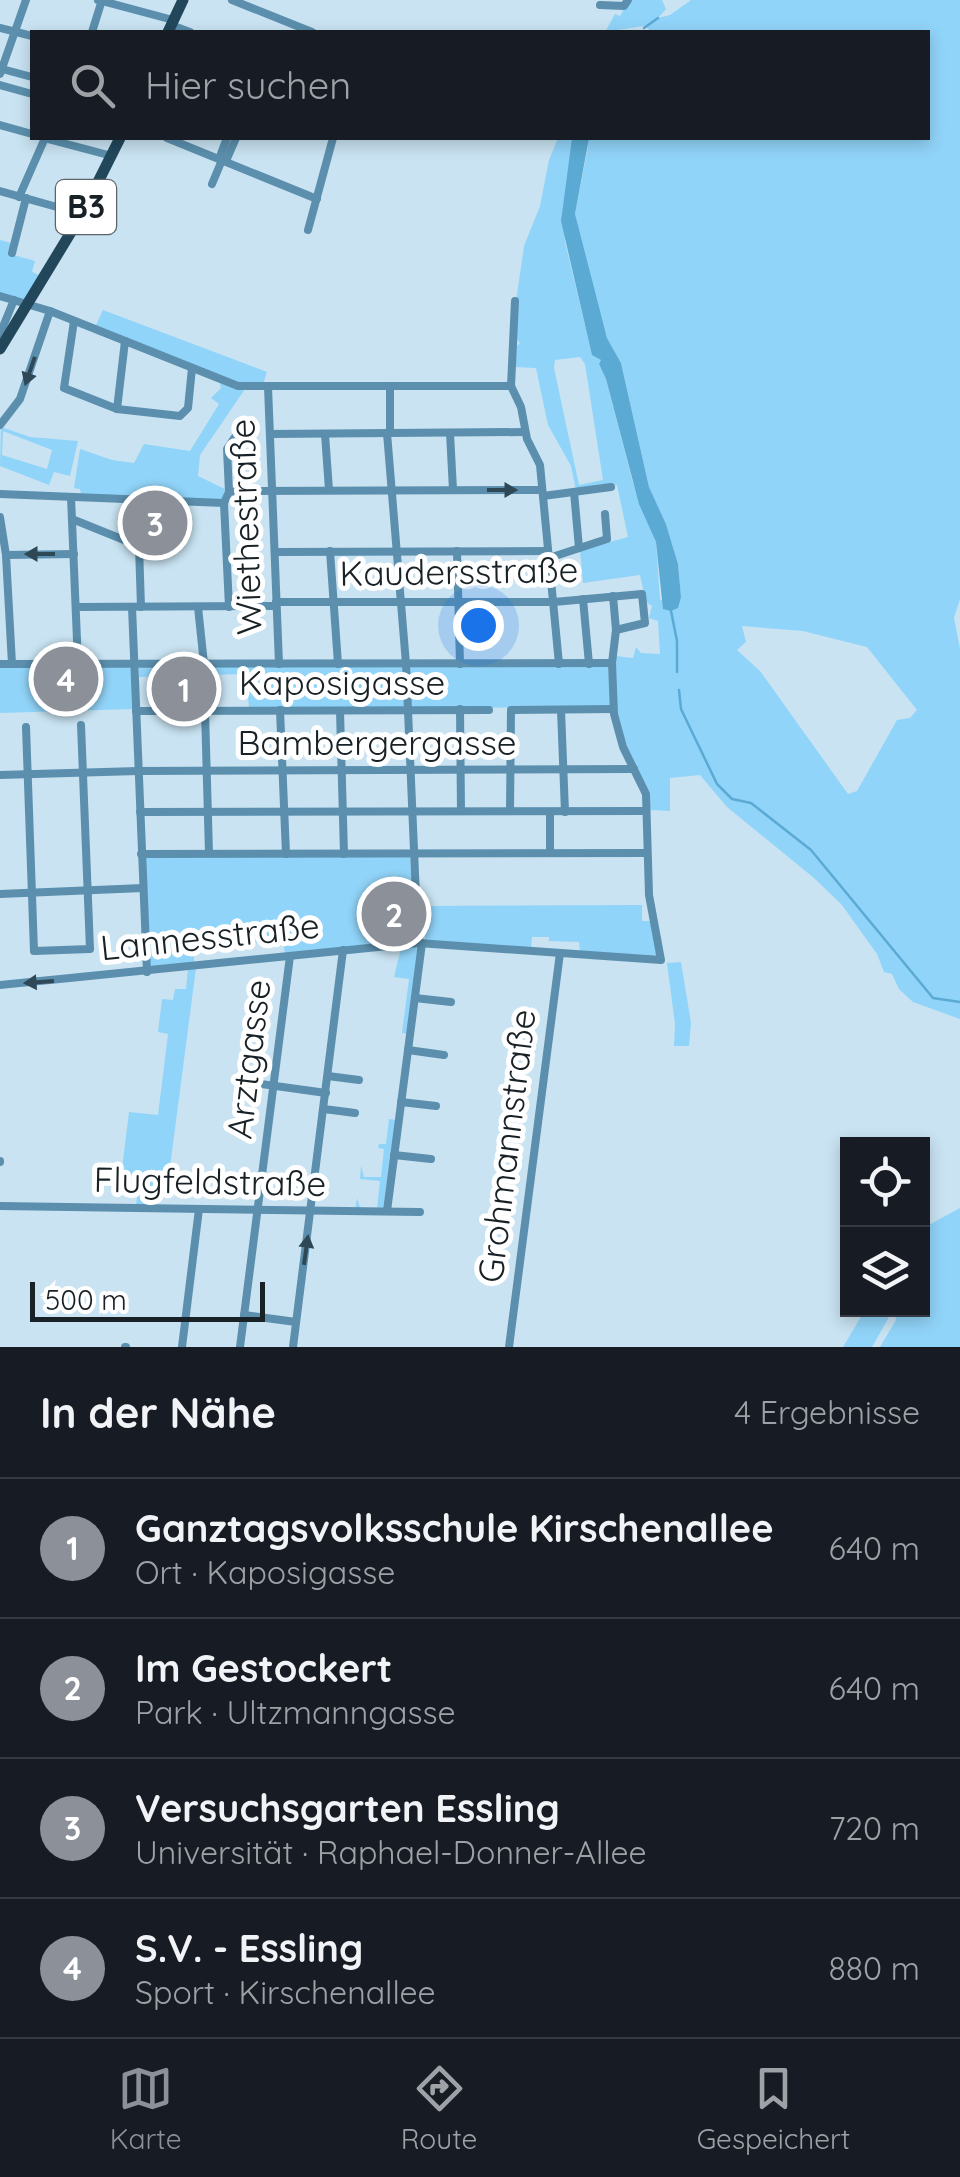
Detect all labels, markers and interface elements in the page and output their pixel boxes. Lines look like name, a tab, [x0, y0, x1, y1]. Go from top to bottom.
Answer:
search box	[30, 30, 930, 140]
icon: search	[65, 58, 120, 113]
text: Hier suchen	[145, 61, 351, 109]
road number: B3	[56, 180, 116, 234]
one-way arrow	[21, 356, 36, 386]
street label: Wiethestraße	[219, 418, 271, 636]
one-way arrow	[487, 482, 519, 498]
pin: 3	[122, 486, 188, 560]
one-way arrow	[23, 547, 55, 563]
street label: Kaudersstraße	[339, 547, 579, 595]
your location	[453, 600, 504, 651]
pin: 4	[34, 642, 98, 716]
pin: 1	[152, 652, 216, 726]
street label: Kaposigasse	[239, 660, 445, 704]
street label: Bambergergasse	[237, 720, 517, 764]
pin: 2	[362, 876, 426, 952]
street label: Lannesstraße	[98, 903, 322, 969]
one-way arrow	[22, 975, 54, 991]
street label: Arztgasse	[216, 977, 280, 1141]
street label: Grohmannstraße	[467, 1007, 545, 1285]
map controls	[840, 1137, 930, 1317]
button: locate	[840, 1137, 930, 1227]
street label: Flugfeldstraße	[93, 1157, 327, 1205]
button: layers	[840, 1227, 930, 1317]
one-way arrow	[298, 1234, 314, 1266]
scale bar	[30, 1277, 265, 1322]
text: 500 m	[45, 1282, 127, 1317]
text: In der Nähe	[40, 1386, 276, 1439]
text: 4 Ergebnisse	[734, 1392, 920, 1432]
text: Ganztagsvolksschule Kirschenallee	[135, 1504, 774, 1552]
text: 1	[66, 1528, 79, 1568]
text: 640 m	[828, 1528, 920, 1568]
text: Ort · Kaposigasse	[135, 1552, 395, 1592]
text: Im Gestockert	[135, 1644, 392, 1692]
text: 2	[63, 1668, 82, 1708]
text: 640 m	[828, 1668, 920, 1708]
text: Park · Ultzmanngasse	[135, 1692, 456, 1732]
text: Versuchsgarten Essling	[135, 1784, 560, 1832]
text: 3	[64, 1808, 81, 1848]
text: 720 m	[829, 1808, 920, 1848]
text: Universität · Raphael-Donner-Allee	[135, 1832, 647, 1872]
text: S.V. - Essling	[135, 1924, 363, 1972]
text: 4	[63, 1948, 82, 1988]
text: 880 m	[828, 1948, 920, 1988]
text: Sport · Kirschenallee	[135, 1972, 436, 2012]
tab: Karte	[110, 2061, 181, 2156]
tab: Route	[401, 2061, 477, 2156]
tab: Gespeichert	[697, 2061, 850, 2156]

